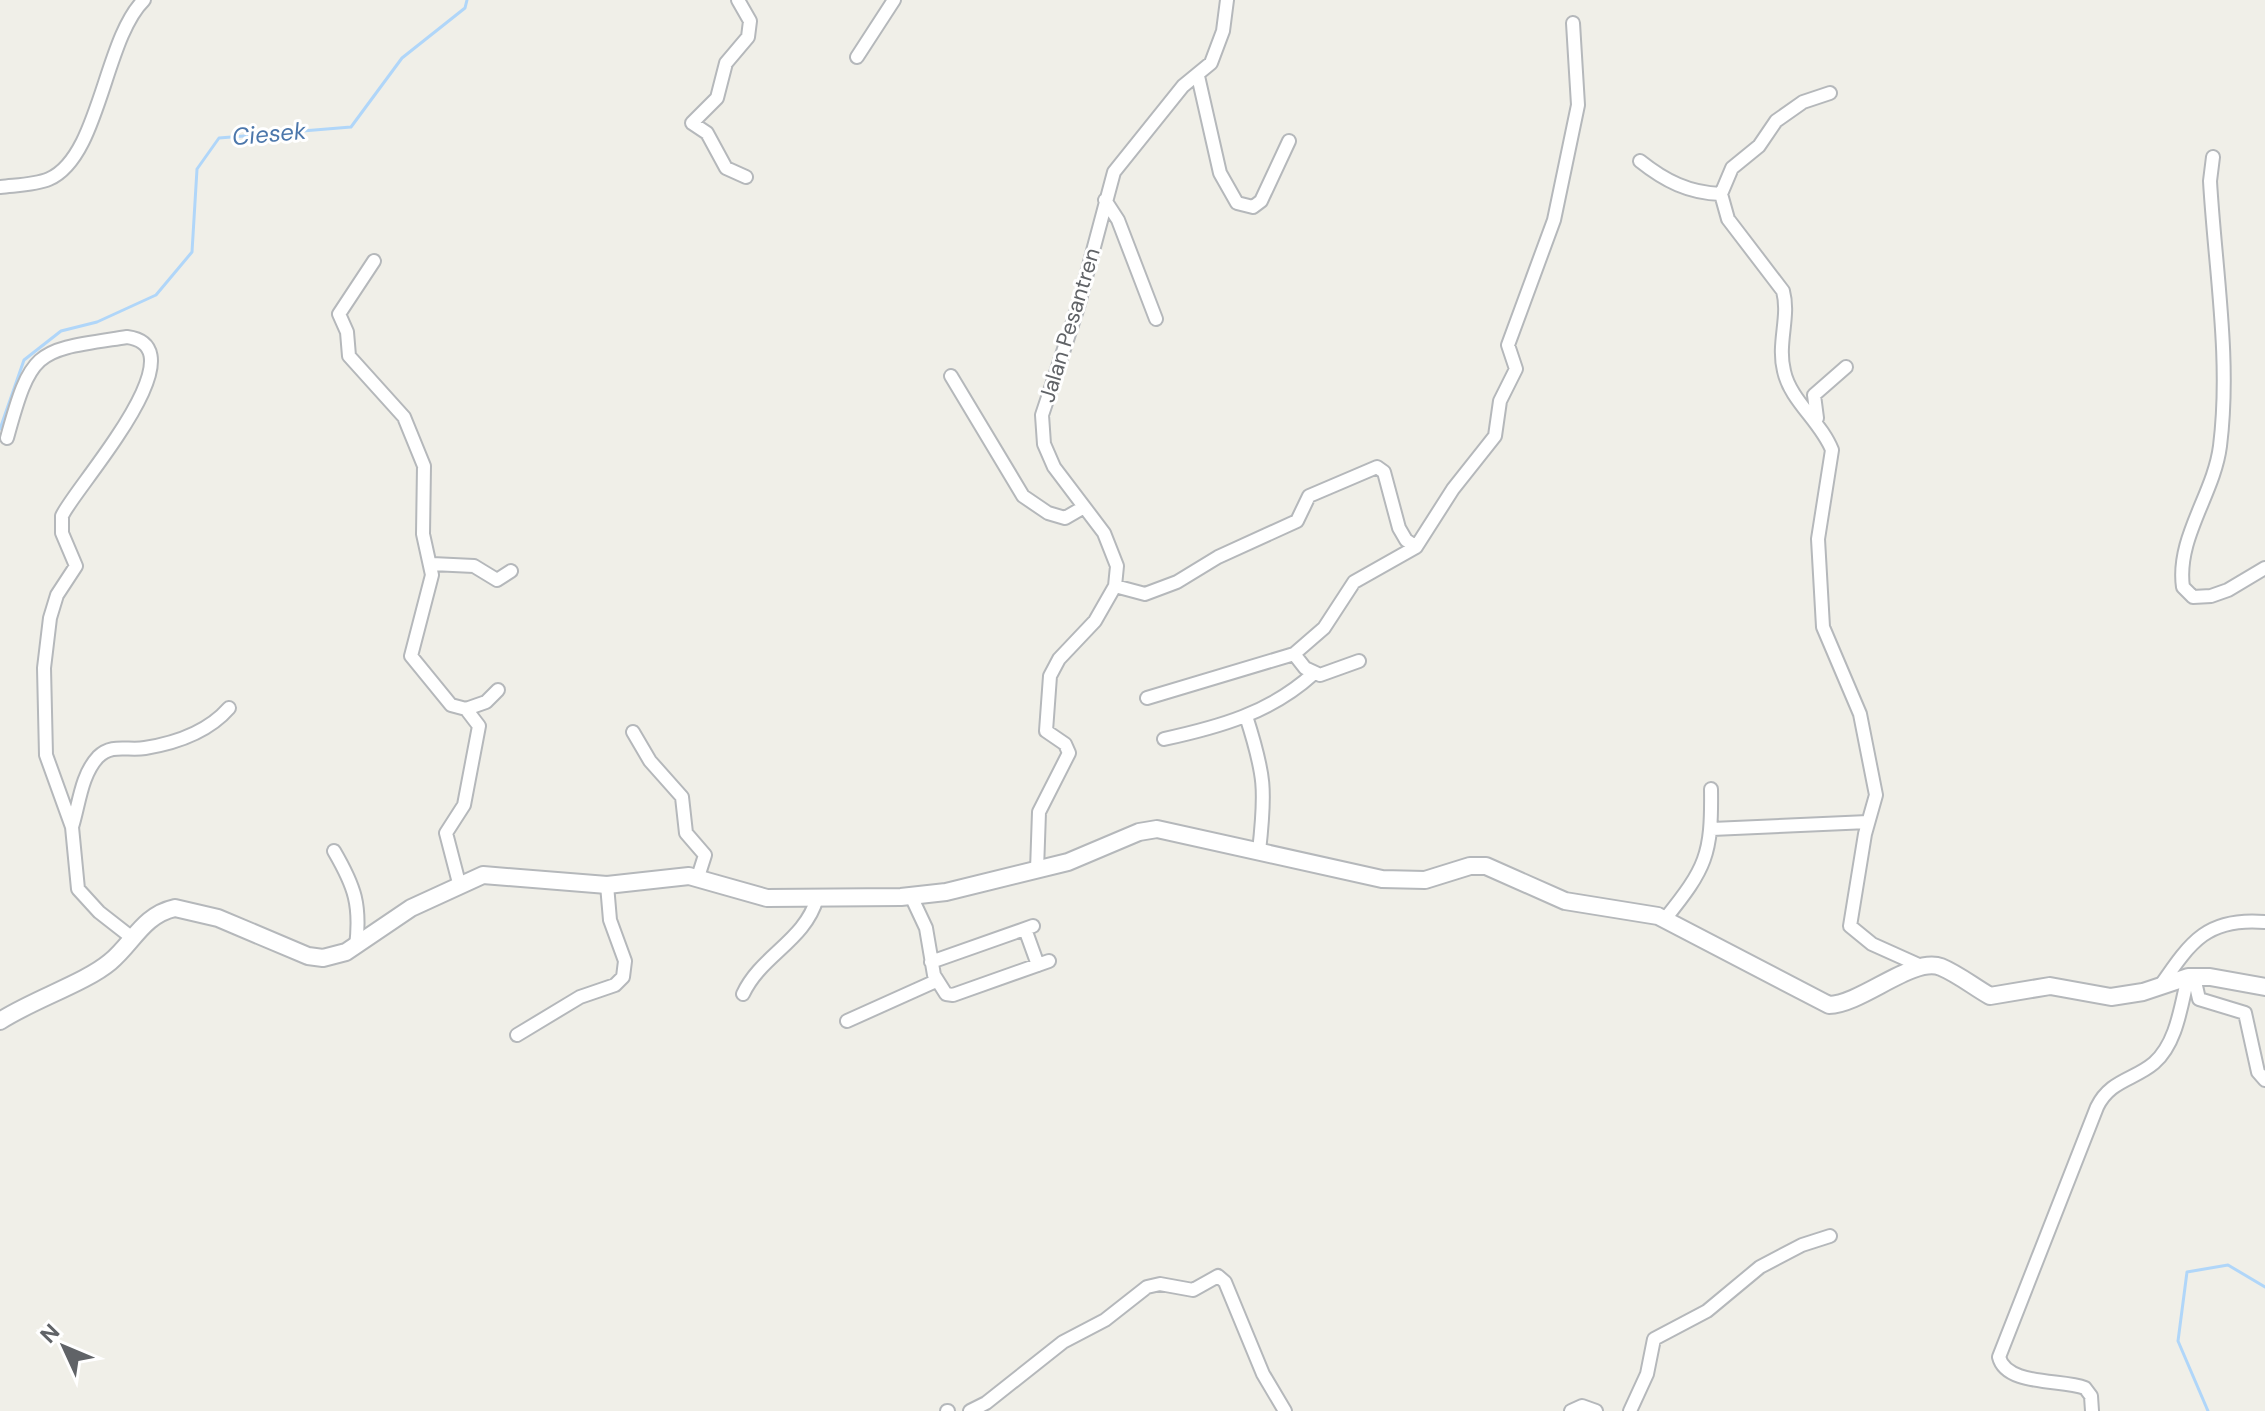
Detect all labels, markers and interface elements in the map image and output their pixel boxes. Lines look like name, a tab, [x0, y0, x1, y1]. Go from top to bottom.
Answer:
water label: Ciesek	[231, 115, 308, 152]
street label: Jalan Pesantren	[1032, 244, 1107, 406]
north arrow	[24, 1307, 104, 1387]
text: N	[34, 1318, 66, 1349]

